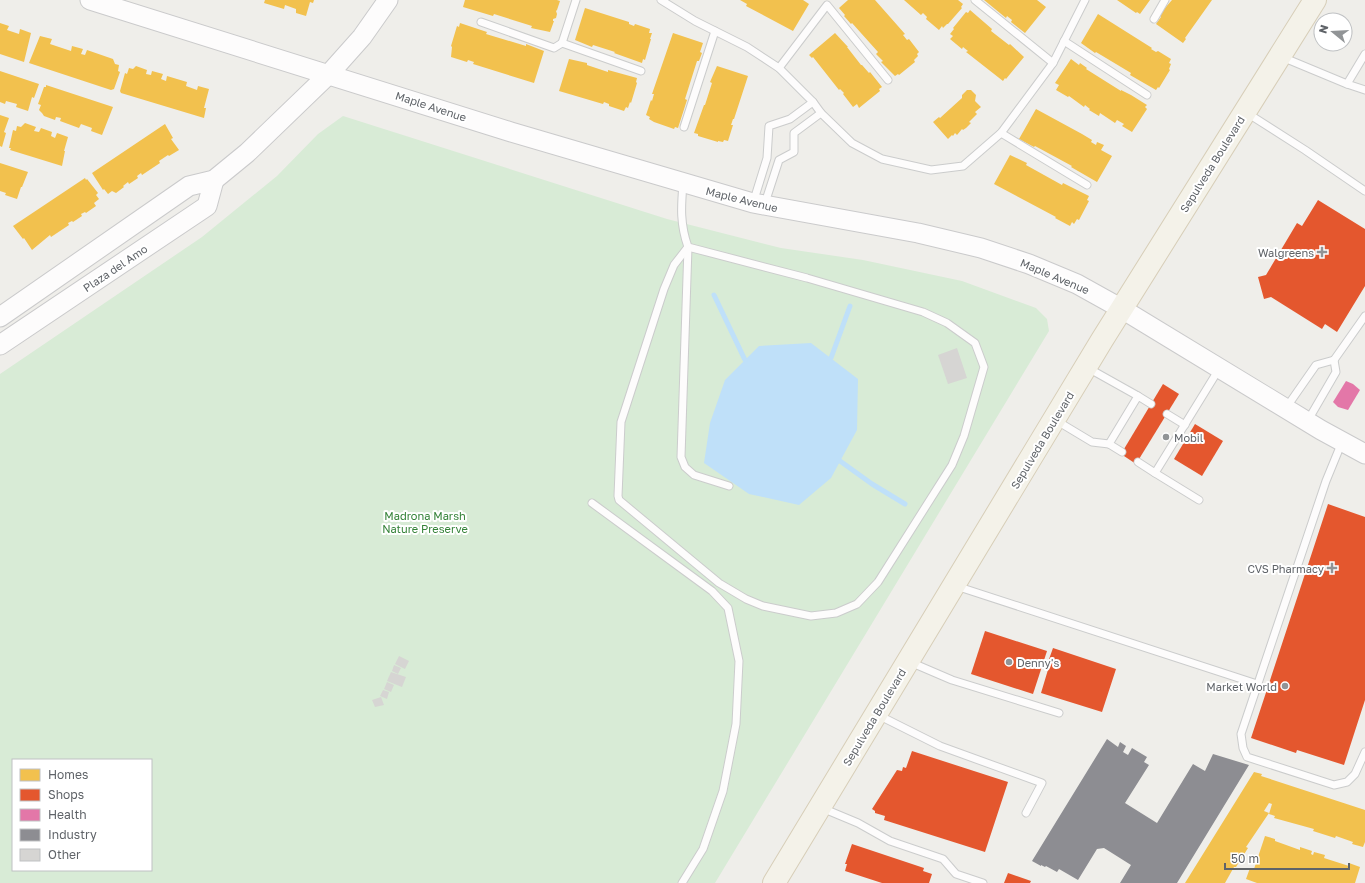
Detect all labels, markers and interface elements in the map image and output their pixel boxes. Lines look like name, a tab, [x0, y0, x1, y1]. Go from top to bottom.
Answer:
north arrow	[1313, 12, 1353, 52]
text: N	[1316, 23, 1330, 35]
street label: Maple Avenue	[394, 88, 468, 124]
street label: Sepulveda Boulevard	[1177, 113, 1247, 215]
street label: Maple Avenue	[705, 184, 779, 214]
street label: Plaza del Amo	[80, 242, 150, 294]
place label: Walgreens	[1258, 246, 1314, 259]
marker: Walgreens	[1317, 247, 1327, 257]
street label: Maple Avenue	[1018, 256, 1092, 296]
street label: Sepulveda Boulevard	[1008, 389, 1076, 491]
place label: Mobil	[1174, 431, 1204, 444]
marker: Mobil	[1161, 432, 1171, 442]
park label: Madrona Marsh Nature Preserve	[382, 509, 468, 535]
place label: CVS Pharmacy	[1247, 562, 1324, 575]
marker: CVS Pharmacy	[1327, 563, 1337, 573]
place label: Denny's	[1017, 656, 1059, 669]
marker: Denny's	[1004, 657, 1014, 667]
street label: Sepulveda Boulevard	[840, 666, 908, 768]
place label: Market World	[1206, 680, 1277, 693]
marker: Market World	[1280, 681, 1290, 691]
legend	[12, 759, 152, 871]
text: Homes	[48, 767, 88, 782]
text: Shops	[48, 787, 84, 802]
text: Health	[48, 807, 87, 822]
text: Industry	[48, 827, 97, 842]
scale bar	[1225, 845, 1349, 871]
text: Other	[48, 847, 81, 862]
text: 50 m	[1231, 851, 1259, 866]

